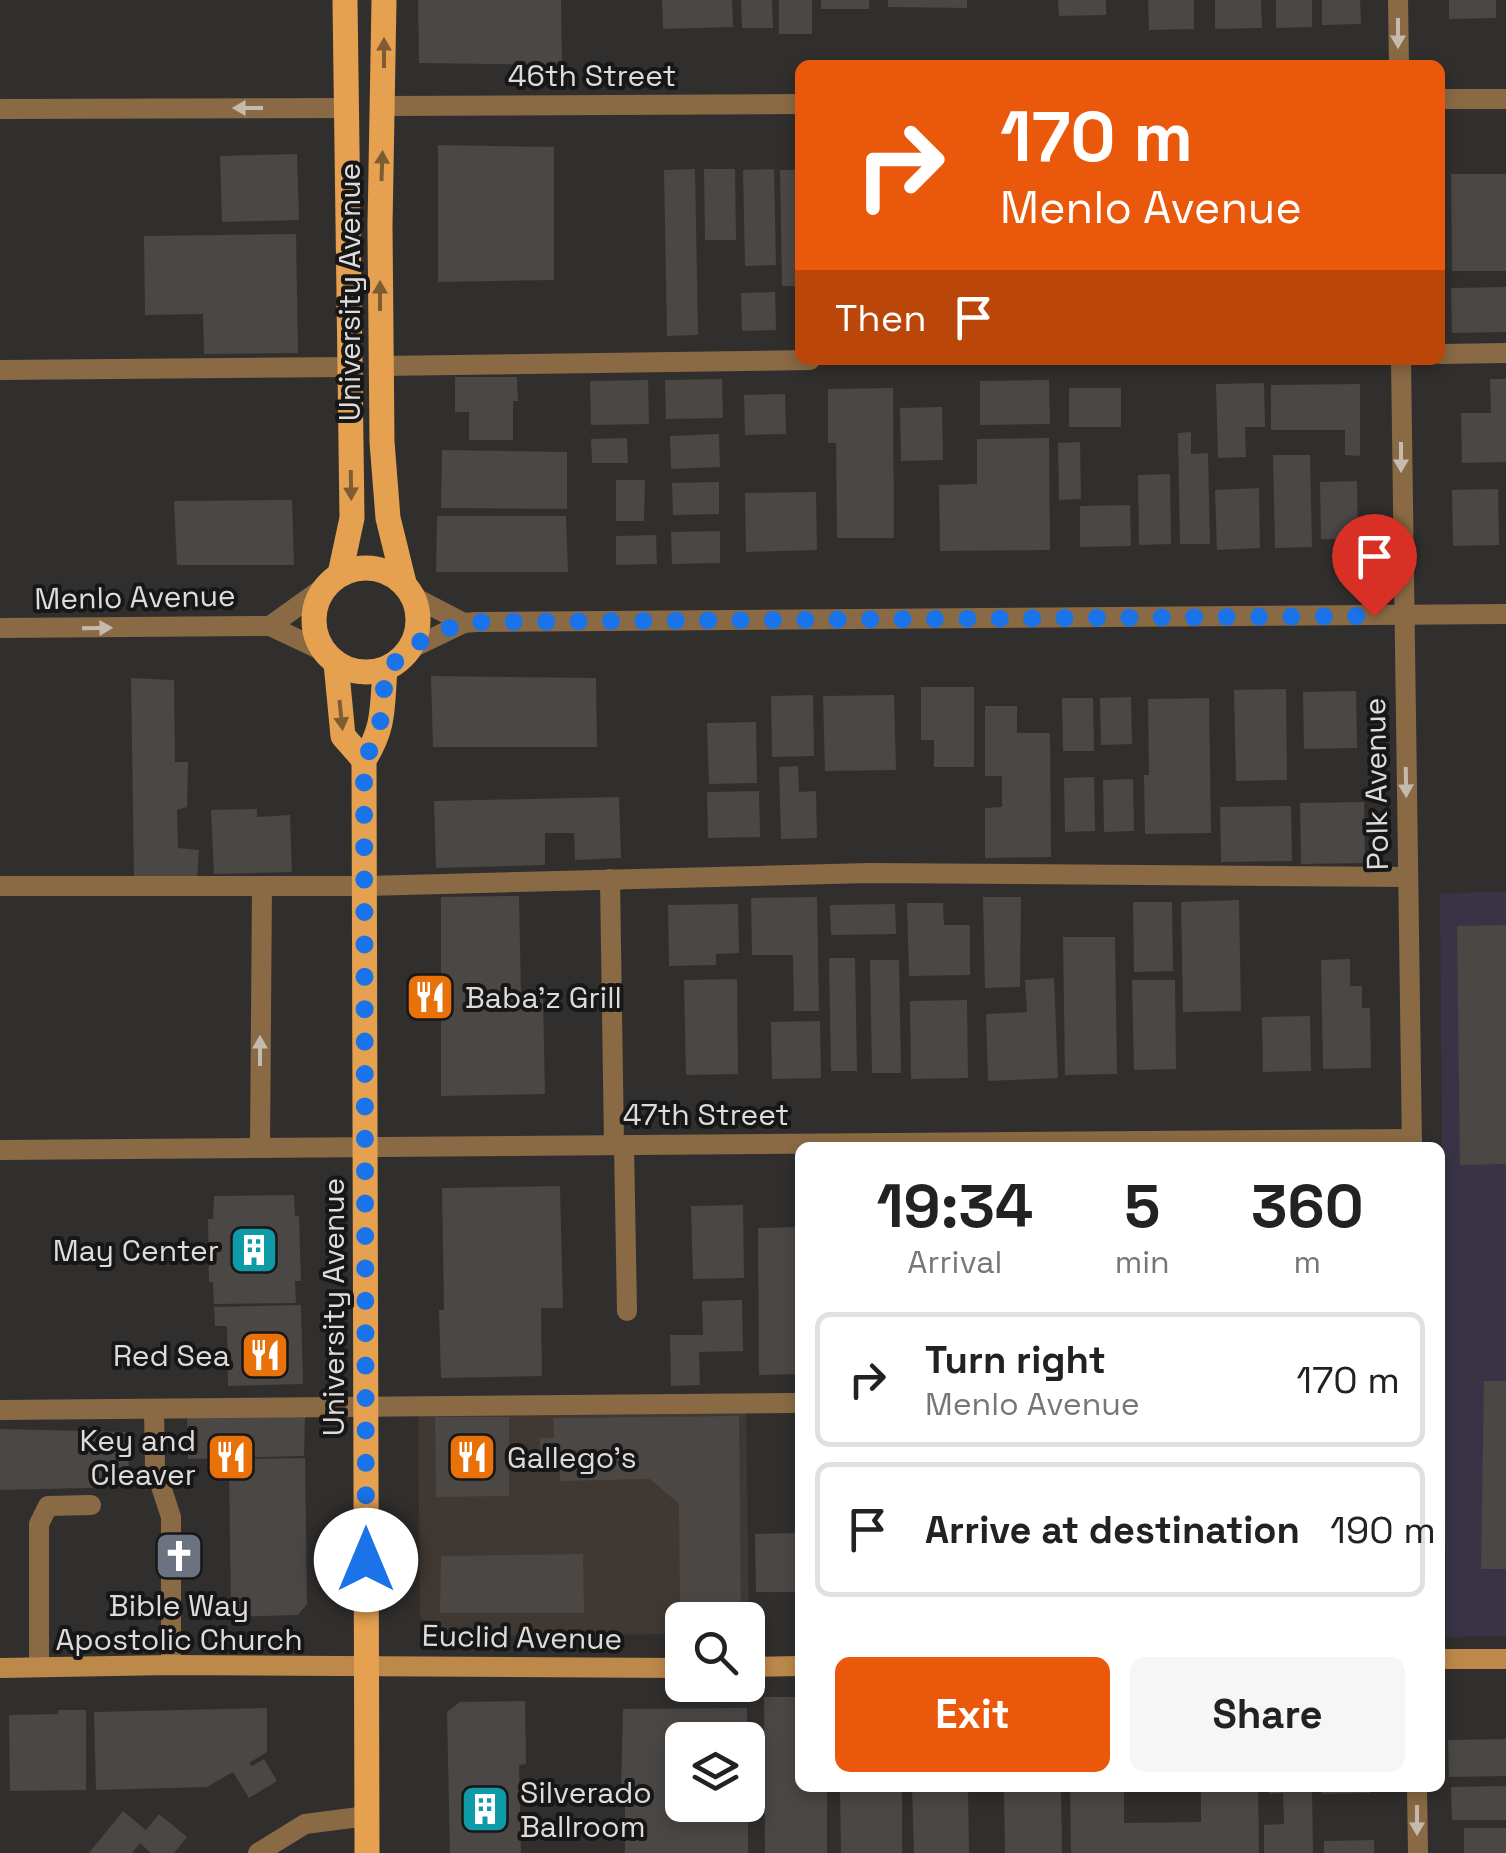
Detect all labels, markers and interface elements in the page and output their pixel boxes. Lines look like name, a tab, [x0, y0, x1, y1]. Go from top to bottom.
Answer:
one-way arrow	[1391, 17, 1407, 49]
one-way arrow	[376, 36, 392, 68]
street label: 46th Street	[508, 56, 676, 95]
text: 170 m	[1000, 92, 1193, 181]
one-way arrow	[232, 100, 264, 116]
icon: right	[835, 100, 965, 230]
one-way arrow	[374, 149, 390, 181]
street label: University Avenue	[330, 163, 369, 421]
text: Menlo Avenue	[1000, 179, 1302, 236]
one-way arrow	[372, 279, 388, 311]
icon: arrive	[946, 290, 1001, 345]
text: Then	[835, 294, 926, 342]
one-way arrow	[1393, 442, 1409, 474]
one-way arrow	[344, 470, 360, 502]
pin	[1332, 514, 1417, 617]
icon: arrive	[1347, 529, 1402, 584]
street label: Menlo Avenue	[34, 576, 236, 618]
one-way arrow	[82, 619, 114, 635]
street label: Polk Avenue	[1355, 697, 1397, 871]
one-way arrow	[333, 700, 349, 731]
one-way arrow	[1398, 767, 1414, 799]
restaurant icon: Baba'z Grill	[404, 971, 456, 1023]
place label: Baba'z Grill	[465, 978, 622, 1017]
one-way arrow	[253, 1034, 269, 1066]
street label: 47th Street	[623, 1095, 789, 1134]
text: 19:34	[876, 1168, 1033, 1245]
text: 5	[1124, 1168, 1160, 1245]
text: 360	[1251, 1168, 1364, 1245]
street label: University Avenue	[314, 1178, 353, 1436]
building icon: May Center	[228, 1224, 280, 1276]
place label: May Center	[53, 1231, 219, 1270]
text: Arrival	[907, 1242, 1002, 1282]
text: min	[1115, 1242, 1170, 1282]
text: m	[1294, 1242, 1321, 1282]
restaurant icon: Red Sea	[239, 1329, 291, 1381]
place label: Red Sea	[113, 1336, 230, 1375]
text: Turn right	[925, 1336, 1106, 1384]
icon: right	[840, 1352, 895, 1407]
text: 170 m	[1296, 1356, 1400, 1404]
text: Menlo Avenue	[925, 1384, 1140, 1424]
place label: Key and Cleaver	[80, 1421, 196, 1494]
restaurant icon: Key and Cleaver	[205, 1431, 257, 1483]
restaurant icon: Gallego's	[446, 1431, 498, 1483]
place label: Gallego's	[507, 1438, 637, 1477]
icon: arrive	[840, 1502, 895, 1557]
text: Arrive at destination	[925, 1506, 1300, 1554]
text: 190 m	[1330, 1506, 1436, 1554]
position arrow	[314, 1508, 418, 1612]
church icon: Bible Way Apostolic Church	[153, 1530, 205, 1582]
place label: Bible Way Apostolic Church	[55, 1586, 303, 1659]
map controls	[665, 1602, 765, 1822]
button: search	[665, 1602, 765, 1702]
street label: Euclid Avenue	[421, 1616, 623, 1658]
button: Exit	[835, 1657, 1110, 1772]
button: Share	[1130, 1657, 1405, 1772]
button: layers	[665, 1722, 765, 1822]
place label: Silverado Ballroom	[520, 1773, 652, 1846]
building icon: Silverado Ballroom	[459, 1783, 511, 1835]
one-way arrow	[1410, 1805, 1426, 1837]

